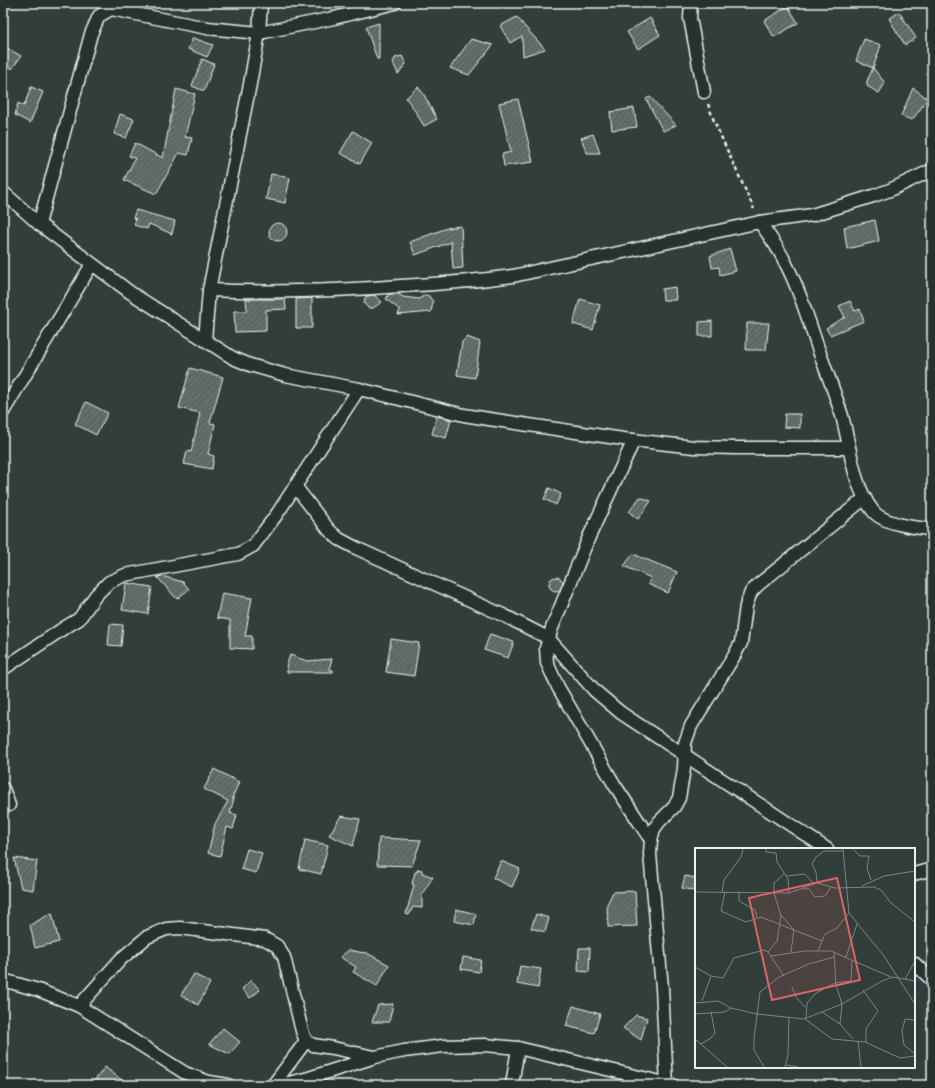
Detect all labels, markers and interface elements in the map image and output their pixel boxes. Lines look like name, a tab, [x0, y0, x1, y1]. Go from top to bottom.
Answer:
inset map	[695, 848, 915, 1068]

